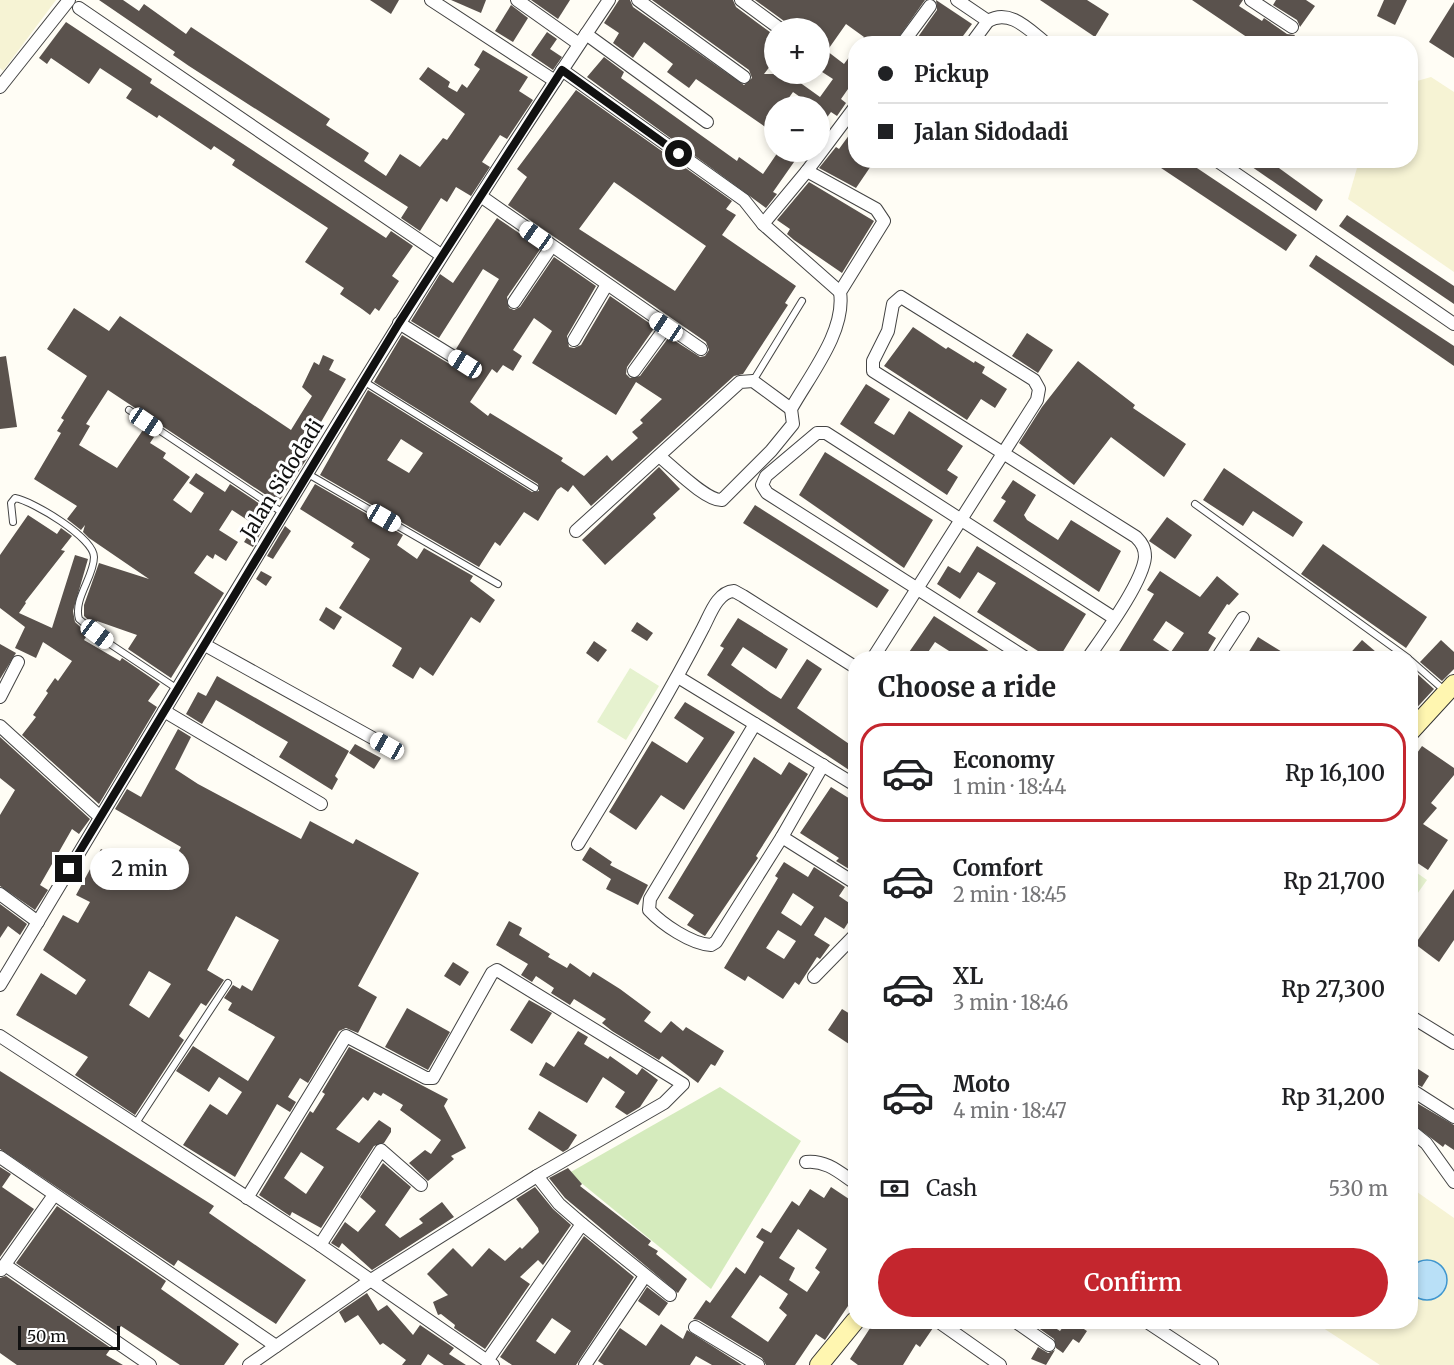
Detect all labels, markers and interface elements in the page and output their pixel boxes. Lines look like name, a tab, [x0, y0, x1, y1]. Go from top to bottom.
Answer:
map controls	[764, 18, 830, 162]
button: +	[764, 18, 830, 84]
text: Pickup	[914, 60, 989, 88]
button: −	[764, 96, 830, 162]
text: Jalan Sidodadi	[914, 118, 1069, 146]
route start	[665, 140, 692, 167]
car	[516, 218, 556, 254]
car	[646, 309, 686, 345]
car	[445, 347, 485, 381]
car	[126, 404, 166, 440]
street label: Jalan Sidodadi	[234, 414, 328, 544]
car	[364, 501, 404, 535]
car	[77, 616, 117, 652]
text: Choose a ride	[878, 670, 1056, 704]
car	[367, 729, 407, 763]
icon: car	[881, 746, 935, 800]
text: Economy	[953, 746, 1054, 774]
text: Rp 16,100	[1285, 759, 1385, 787]
text: 1 min · 18:44	[953, 774, 1066, 799]
callout: 2 min	[90, 848, 189, 890]
icon: car	[881, 854, 935, 908]
text: Comfort	[953, 854, 1043, 882]
route end	[55, 855, 82, 882]
text: 2 min	[111, 856, 168, 881]
text: Rp 21,700	[1283, 867, 1385, 895]
text: 2 min · 18:45	[953, 882, 1067, 907]
icon: car	[881, 962, 935, 1016]
text: XL	[953, 962, 983, 990]
text: Rp 27,300	[1281, 975, 1385, 1003]
text: 3 min · 18:46	[953, 990, 1068, 1015]
icon: car	[881, 1070, 935, 1124]
text: Moto	[953, 1070, 1010, 1098]
text: Rp 31,200	[1281, 1083, 1385, 1111]
text: 4 min · 18:47	[953, 1098, 1067, 1123]
icon: cash	[878, 1172, 911, 1205]
text: Cash	[926, 1174, 977, 1202]
text: 530 m	[1329, 1176, 1388, 1201]
button: Confirm	[878, 1248, 1388, 1317]
scale bar	[18, 1323, 120, 1350]
text: 50 m	[27, 1326, 66, 1346]

